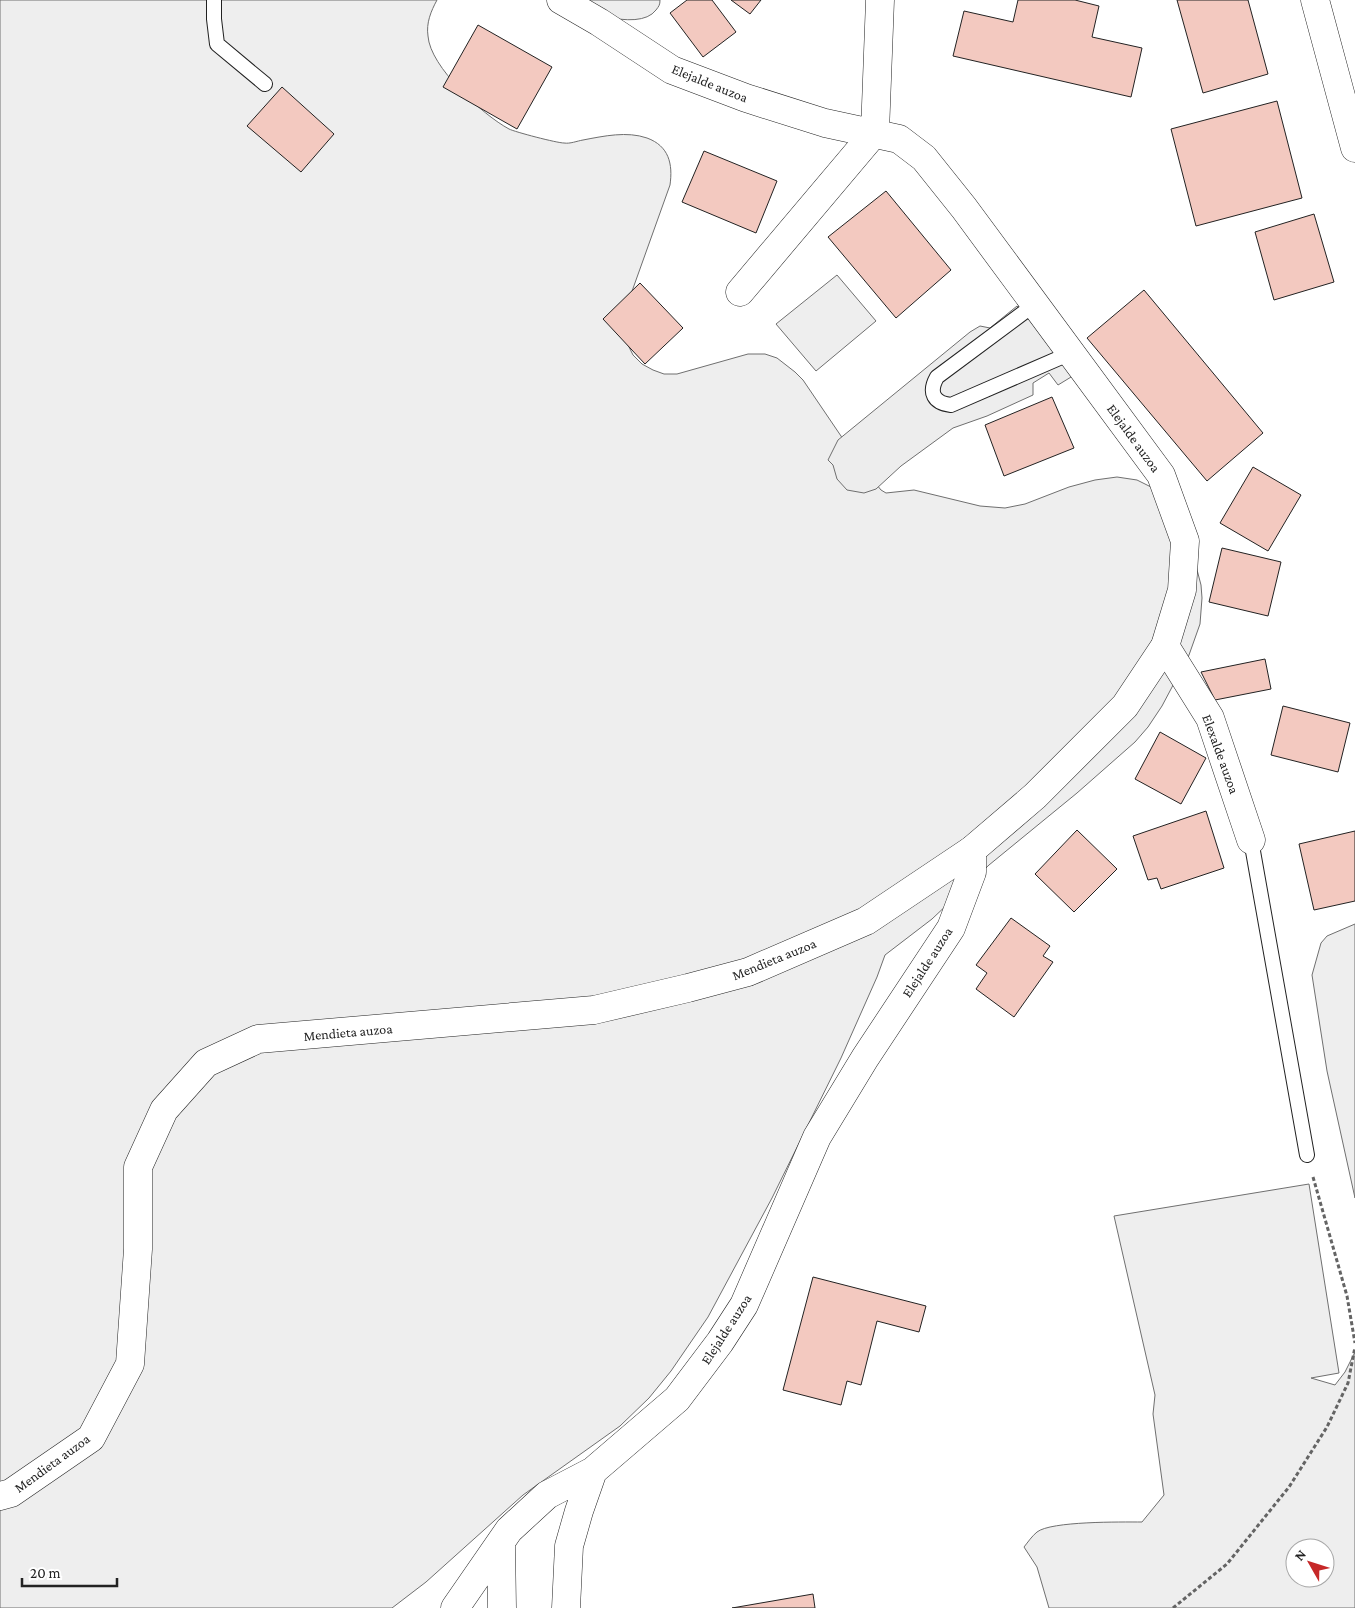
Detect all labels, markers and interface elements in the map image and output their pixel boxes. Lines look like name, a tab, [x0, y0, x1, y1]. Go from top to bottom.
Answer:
street label: Elejalde auzoa	[669, 61, 751, 107]
street label: Elejalde auzoa	[1103, 401, 1164, 476]
street label: Elexalde auzoa	[1199, 712, 1243, 796]
street label: Elejalde auzoa	[898, 923, 957, 1001]
street label: Mendieta auzoa	[730, 935, 819, 983]
street label: Mendieta auzoa	[303, 1020, 394, 1044]
street label: Elejalde auzoa	[697, 1290, 756, 1368]
street label: Mendieta auzoa	[11, 1430, 93, 1496]
north arrow	[1285, 1538, 1335, 1588]
text: N	[1291, 1546, 1309, 1564]
scale bar	[22, 1556, 118, 1588]
text: 20 m	[30, 1565, 61, 1581]

